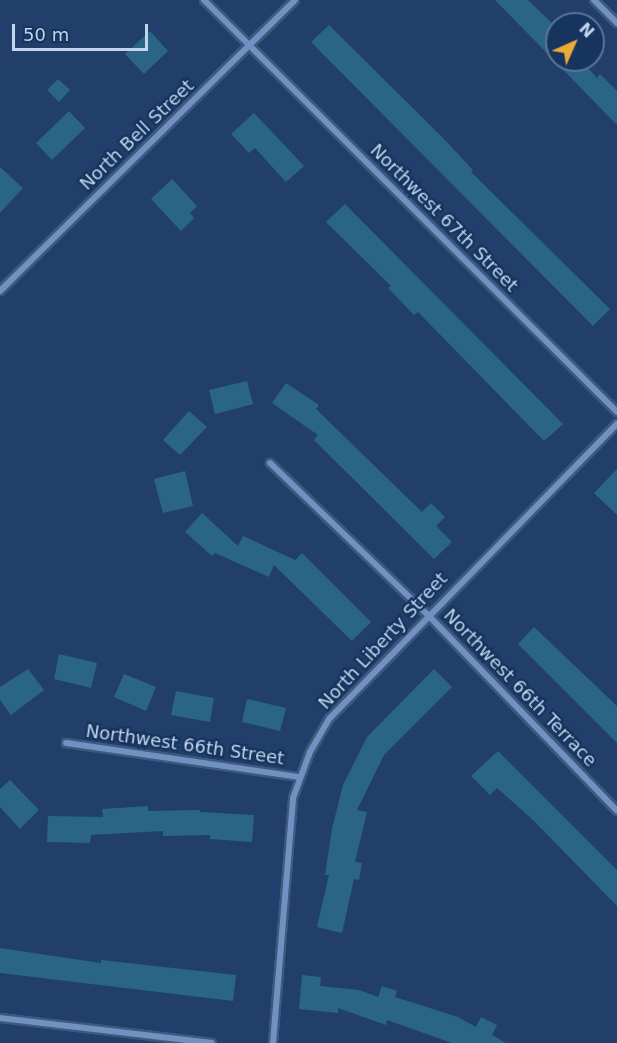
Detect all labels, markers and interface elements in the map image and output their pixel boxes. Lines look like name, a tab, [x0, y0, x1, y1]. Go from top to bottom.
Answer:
scale bar	[15, 12, 152, 50]
north arrow	[545, 12, 605, 72]
text: N	[575, 19, 598, 42]
text: 50 m	[23, 24, 69, 45]
street label: North Bell Street	[76, 75, 198, 195]
street label: Northwest 67th Street	[366, 140, 522, 296]
street label: North Liberty Street	[314, 568, 452, 714]
street label: Northwest 66th Terrace	[439, 605, 601, 771]
street label: Northwest 66th Street	[84, 720, 286, 770]

